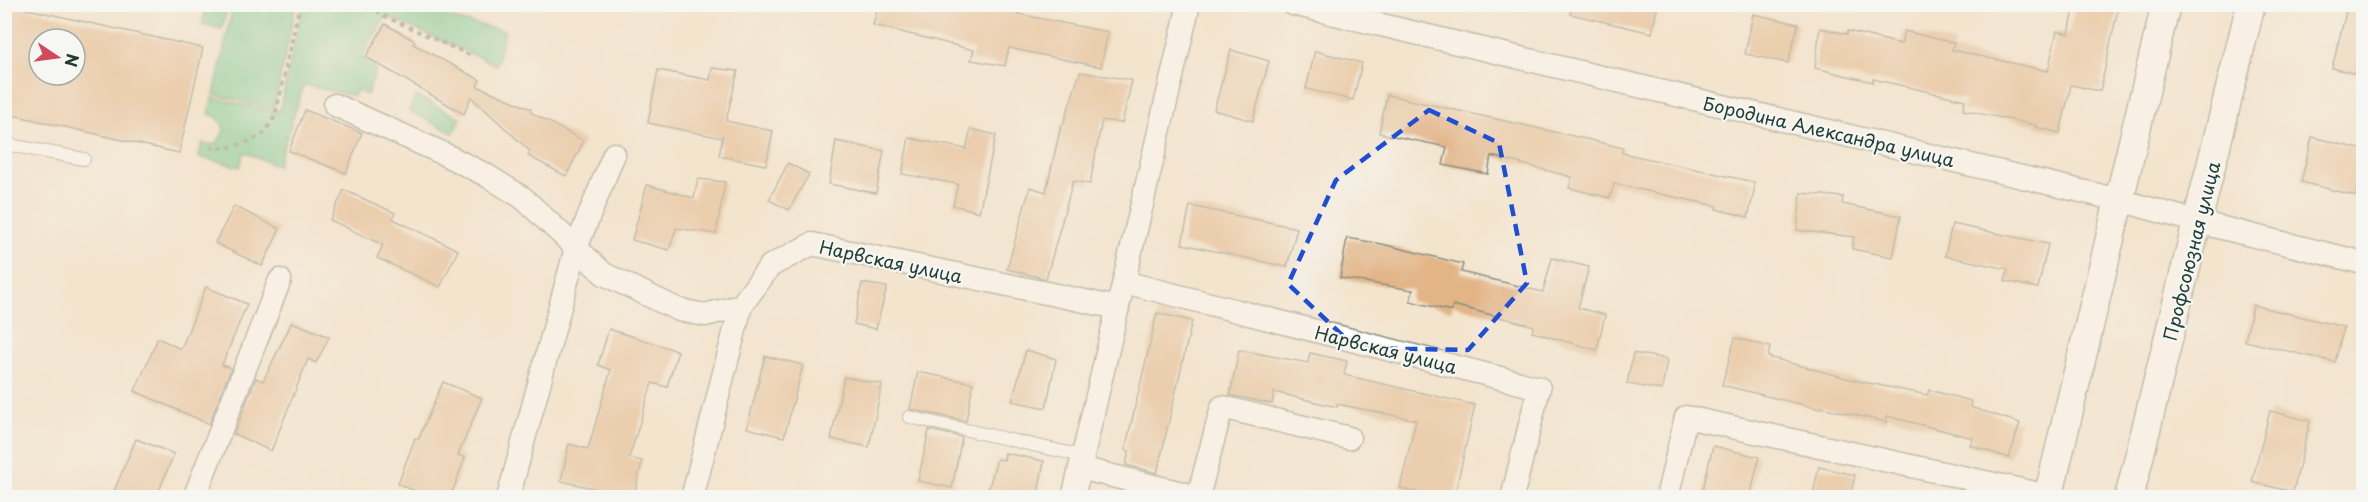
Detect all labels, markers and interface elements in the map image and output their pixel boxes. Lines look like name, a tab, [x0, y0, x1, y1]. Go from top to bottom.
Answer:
north arrow	[27, 27, 87, 87]
text: N	[59, 52, 86, 69]
street label: Бородина Александра улица	[1701, 89, 1958, 173]
street label: Профсоюзная улица	[2156, 158, 2227, 344]
street label: Нарвская улица	[817, 233, 966, 289]
street label: Нарвская улица	[1312, 318, 1461, 380]

